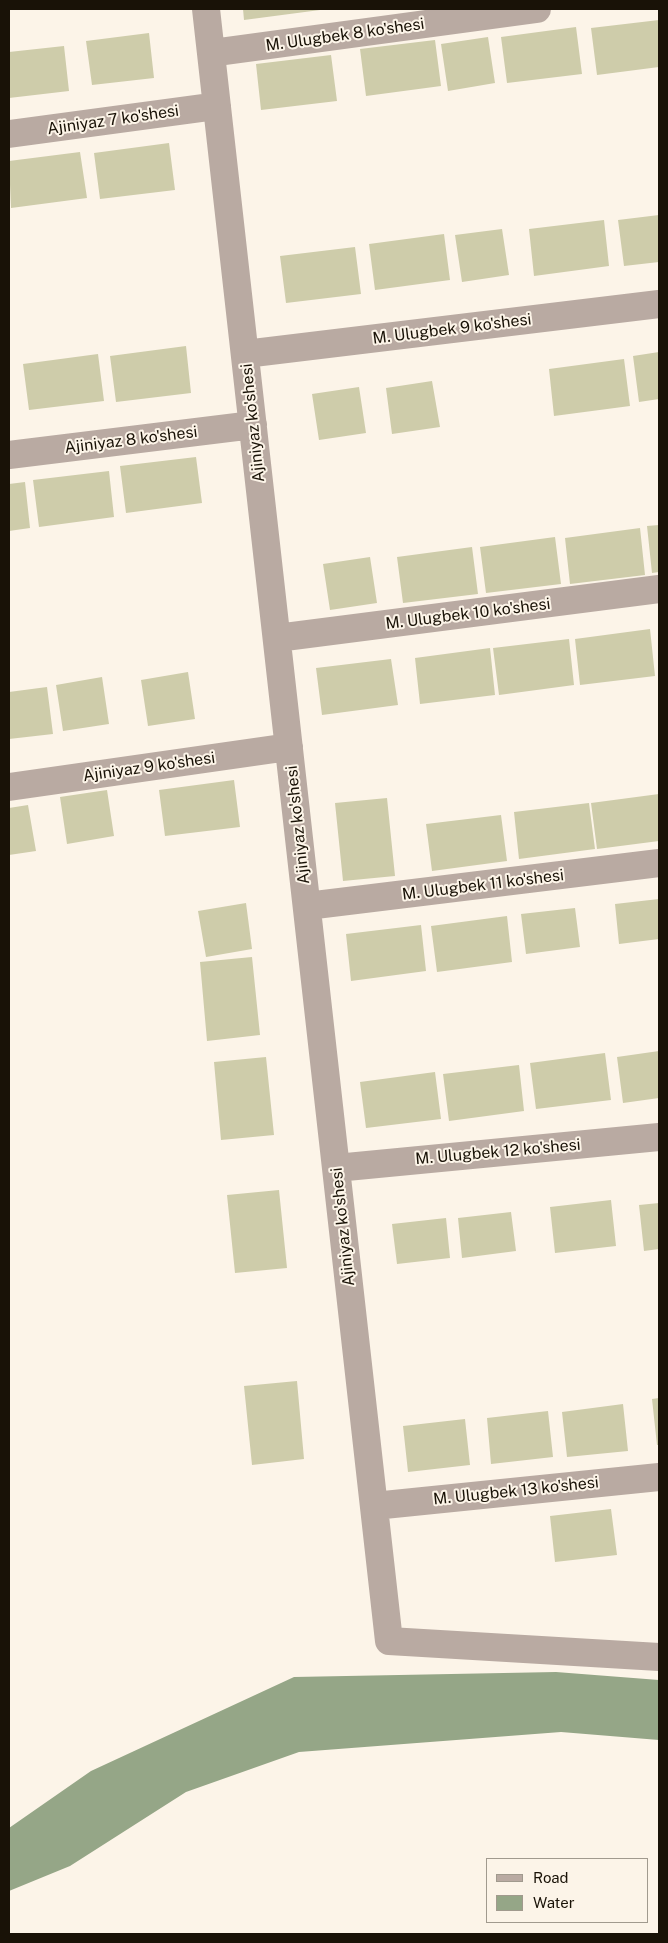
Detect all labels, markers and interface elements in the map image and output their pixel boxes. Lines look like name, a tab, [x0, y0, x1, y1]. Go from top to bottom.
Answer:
street label: M. Ulugbek 8 ko'shesi	[264, 14, 426, 56]
street label: Ajiniyaz 7 ko'shesi	[46, 101, 180, 139]
street label: M. Ulugbek 9 ko'shesi	[372, 310, 532, 348]
street label: Ajiniyaz ko'shesi	[237, 363, 269, 483]
street label: Ajiniyaz 8 ko'shesi	[64, 422, 198, 458]
street label: M. Ulugbek 10 ko'shesi	[384, 594, 552, 634]
street label: Ajiniyaz 9 ko'shesi	[82, 748, 216, 786]
street label: Ajiniyaz ko'shesi	[282, 765, 314, 885]
street label: M. Ulugbek 11 ko'shesi	[401, 866, 565, 904]
street label: M. Ulugbek 12 ko'shesi	[415, 1135, 581, 1169]
street label: Ajiniyaz ko'shesi	[327, 1167, 359, 1287]
street label: M. Ulugbek 13 ko'shesi	[432, 1473, 600, 1509]
legend	[486, 1858, 648, 1923]
text: Road	[533, 1869, 569, 1886]
text: Water	[533, 1894, 575, 1911]

